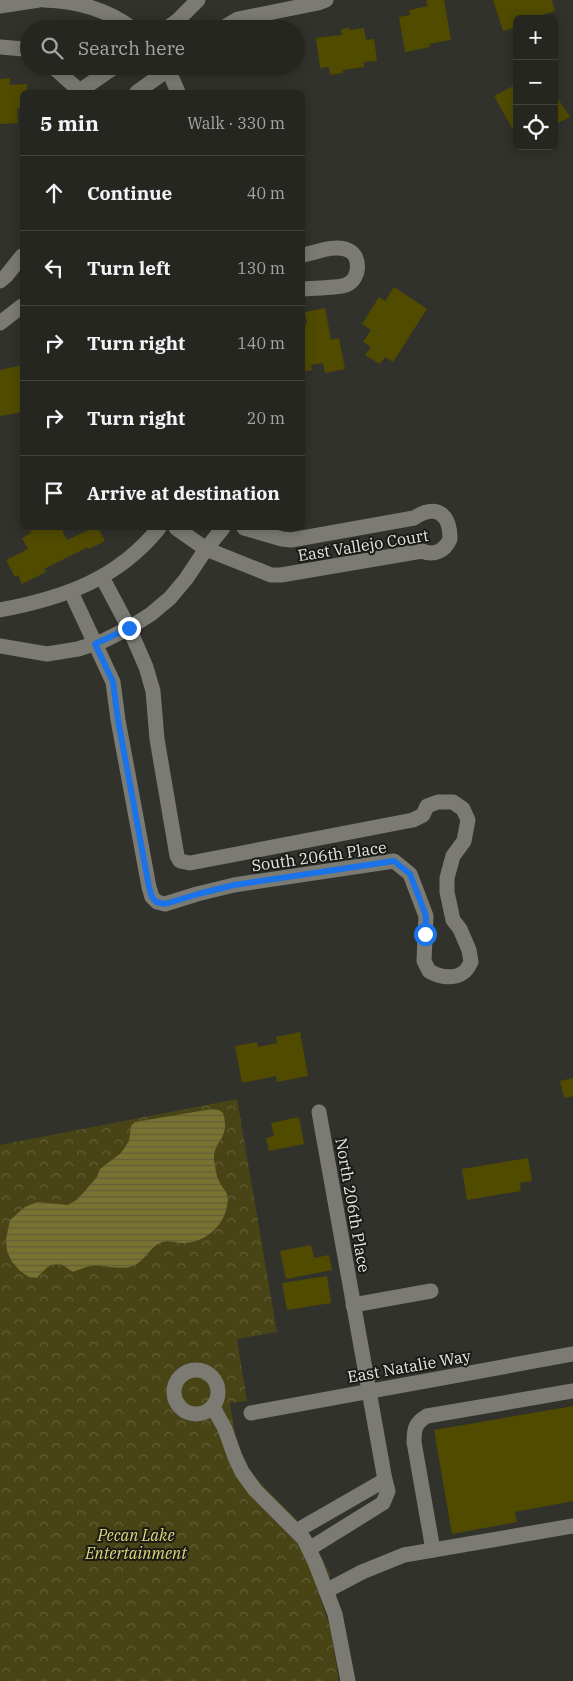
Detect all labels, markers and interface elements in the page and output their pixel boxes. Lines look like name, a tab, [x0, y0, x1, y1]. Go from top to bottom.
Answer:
map controls	[513, 15, 558, 150]
button: +	[513, 15, 558, 60]
search box	[20, 20, 305, 75]
icon: search	[38, 34, 66, 62]
text: Search here	[78, 36, 185, 60]
button: −	[513, 60, 558, 105]
button: locate	[513, 105, 558, 150]
text: 5 min	[40, 109, 99, 137]
text: Walk · 330 m	[187, 113, 285, 133]
icon: ahead	[40, 179, 68, 207]
text: Continue	[87, 181, 172, 205]
text: 40 m	[247, 183, 285, 203]
icon: left	[40, 254, 68, 282]
text: Turn left	[87, 256, 170, 280]
text: 130 m	[237, 258, 285, 278]
icon: right	[40, 329, 68, 357]
text: Turn right	[87, 331, 185, 355]
text: 140 m	[237, 333, 285, 353]
icon: right	[40, 404, 68, 432]
text: Turn right	[87, 406, 185, 430]
text: 20 m	[247, 408, 285, 428]
icon: arrive	[40, 479, 68, 507]
text: Arrive at destination	[87, 481, 280, 505]
street label: East Vallejo Court	[296, 525, 430, 565]
route end	[118, 617, 141, 640]
street label: South 206th Place	[250, 837, 388, 875]
route start	[414, 923, 437, 946]
street label: North 206th Place	[331, 1136, 375, 1274]
street label: East Natalie Way	[346, 1345, 473, 1387]
park label: Pecan Lake Entertainment	[84, 1525, 188, 1563]

